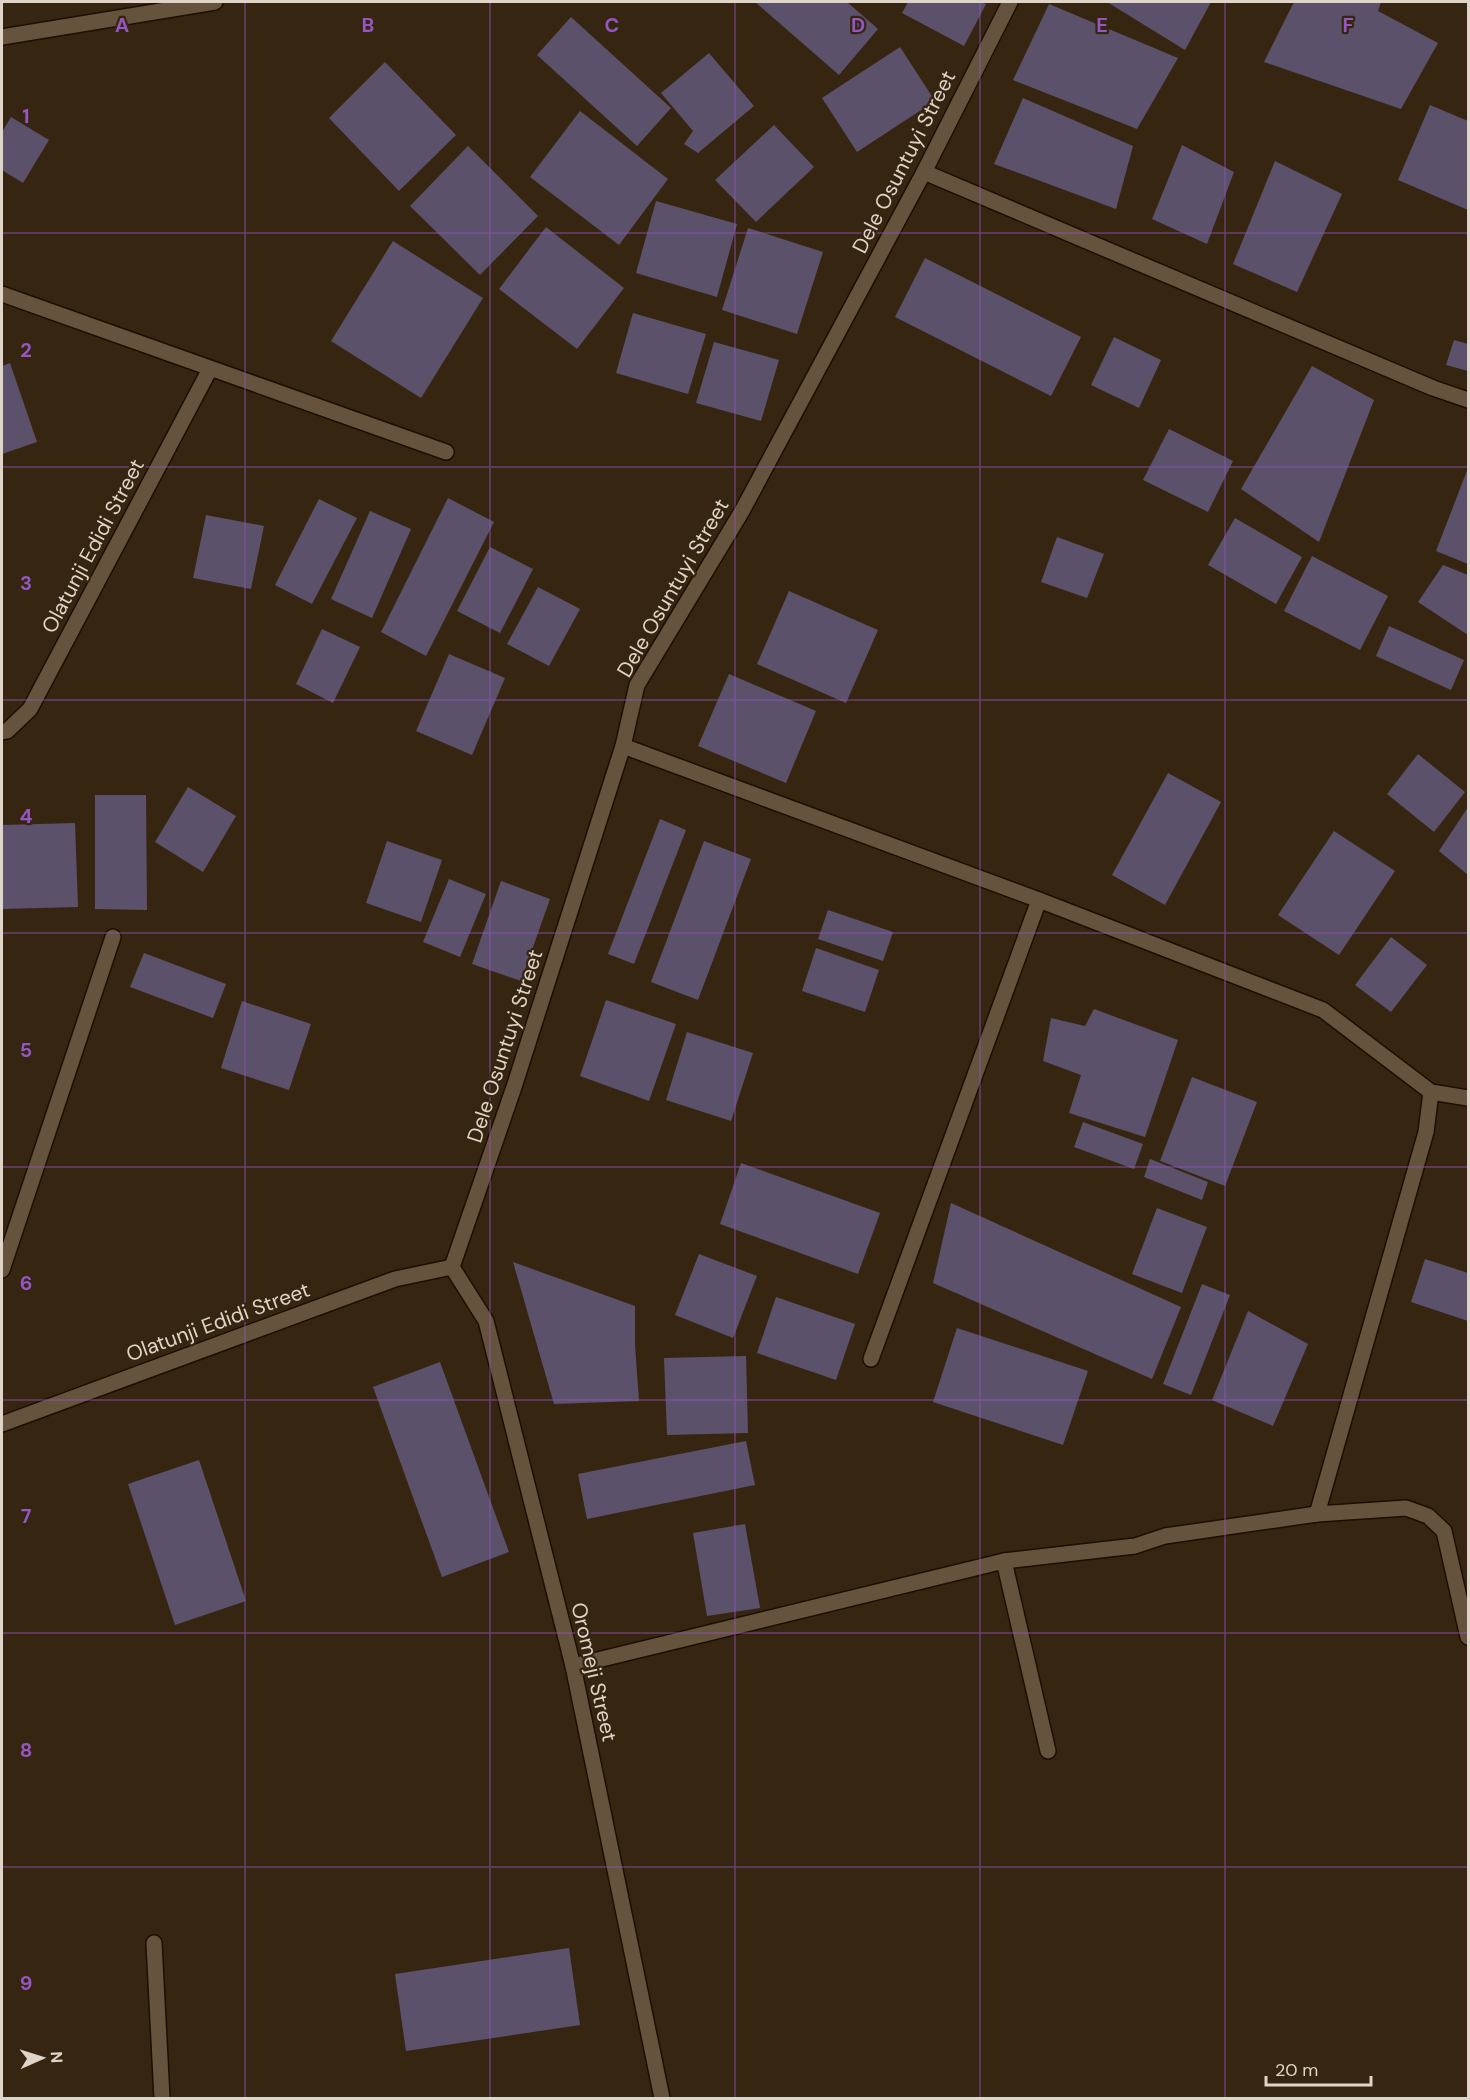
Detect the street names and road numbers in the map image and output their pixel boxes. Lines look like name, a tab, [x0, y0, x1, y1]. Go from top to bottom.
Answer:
street label: Dele Osuntuyi Street	[846, 66, 962, 258]
street label: Olatunji Edidi Street	[35, 454, 151, 638]
street label: Dele Osuntuyi Street	[610, 494, 736, 682]
street label: Dele Osuntuyi Street	[461, 946, 549, 1146]
street label: Olatunji Edidi Street	[122, 1276, 314, 1368]
street label: Oromeji Street	[564, 1600, 624, 1744]

